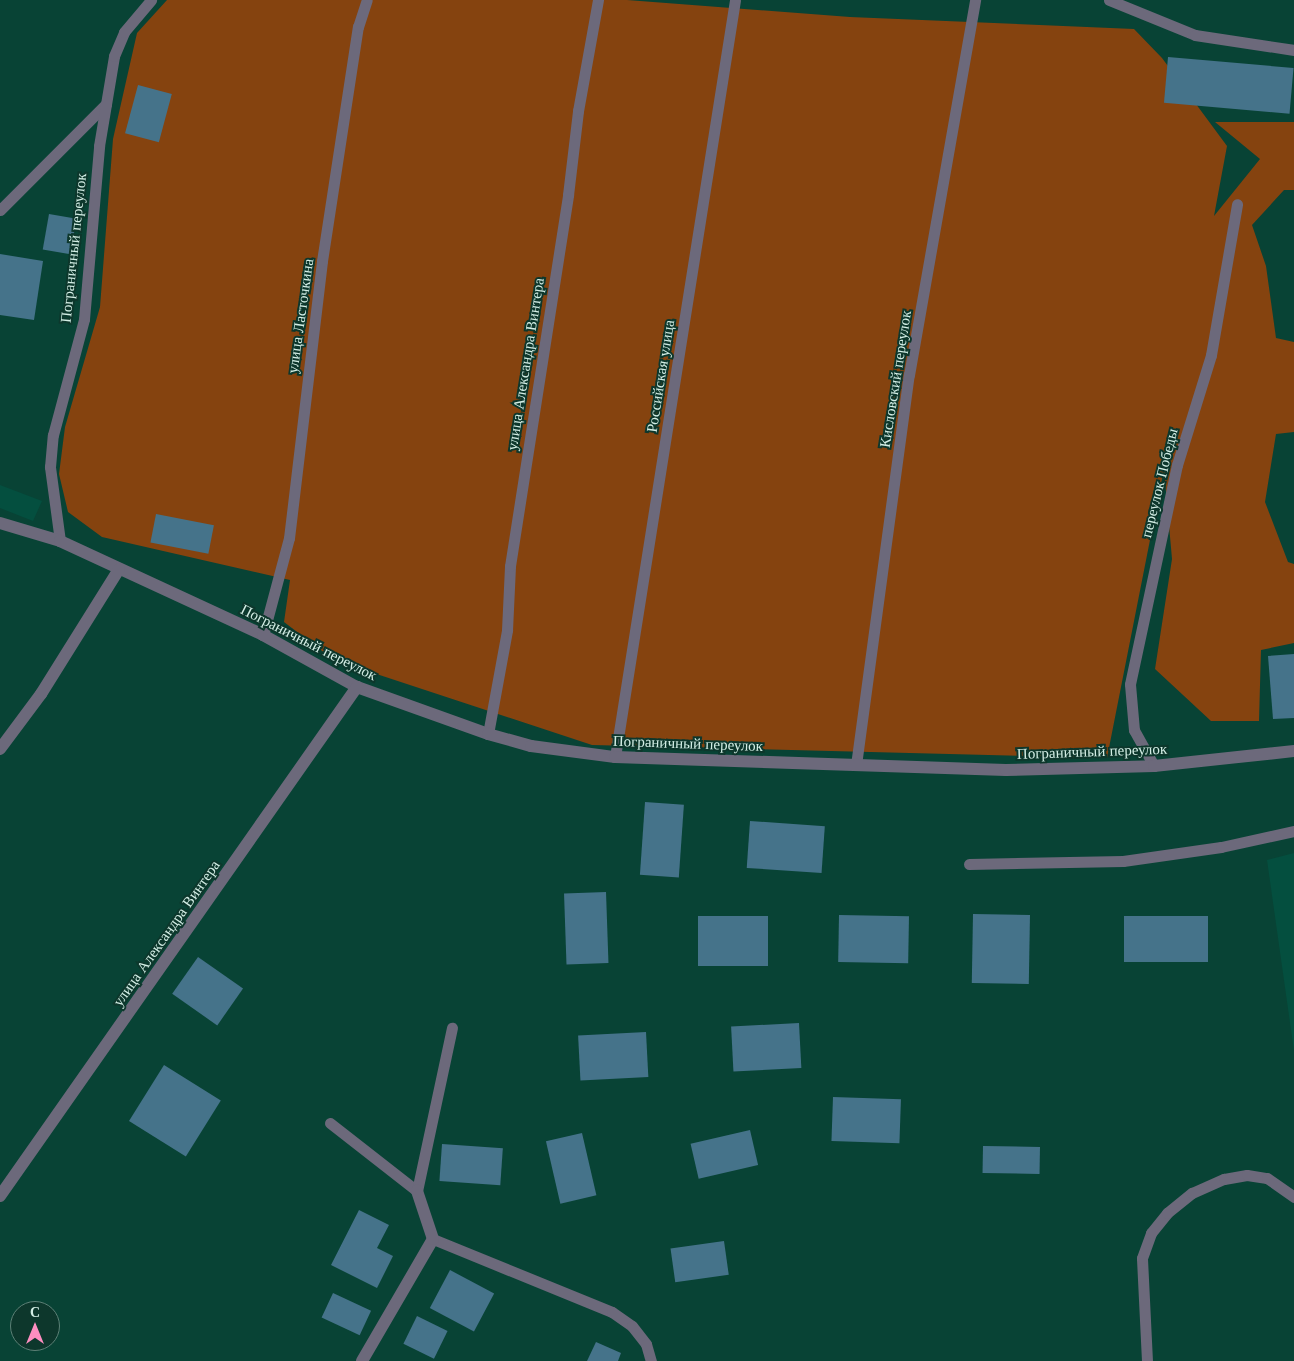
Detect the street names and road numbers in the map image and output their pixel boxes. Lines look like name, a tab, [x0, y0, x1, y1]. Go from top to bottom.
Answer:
street label: Пограничный переулок	[56, 172, 90, 324]
street label: улица Ласточкина	[283, 257, 317, 375]
street label: улица Александра Винтера	[502, 277, 548, 451]
street label: Кисловский переулок	[875, 309, 915, 449]
street label: Российская улица	[642, 318, 678, 434]
street label: переулок Победы	[1137, 427, 1181, 539]
street label: Пограничный переулок	[238, 600, 380, 684]
street label: Пограничный переулок	[613, 731, 763, 755]
street label: Пограничный переулок	[1017, 739, 1167, 763]
street label: улица Александра Винтера	[109, 856, 223, 1010]

